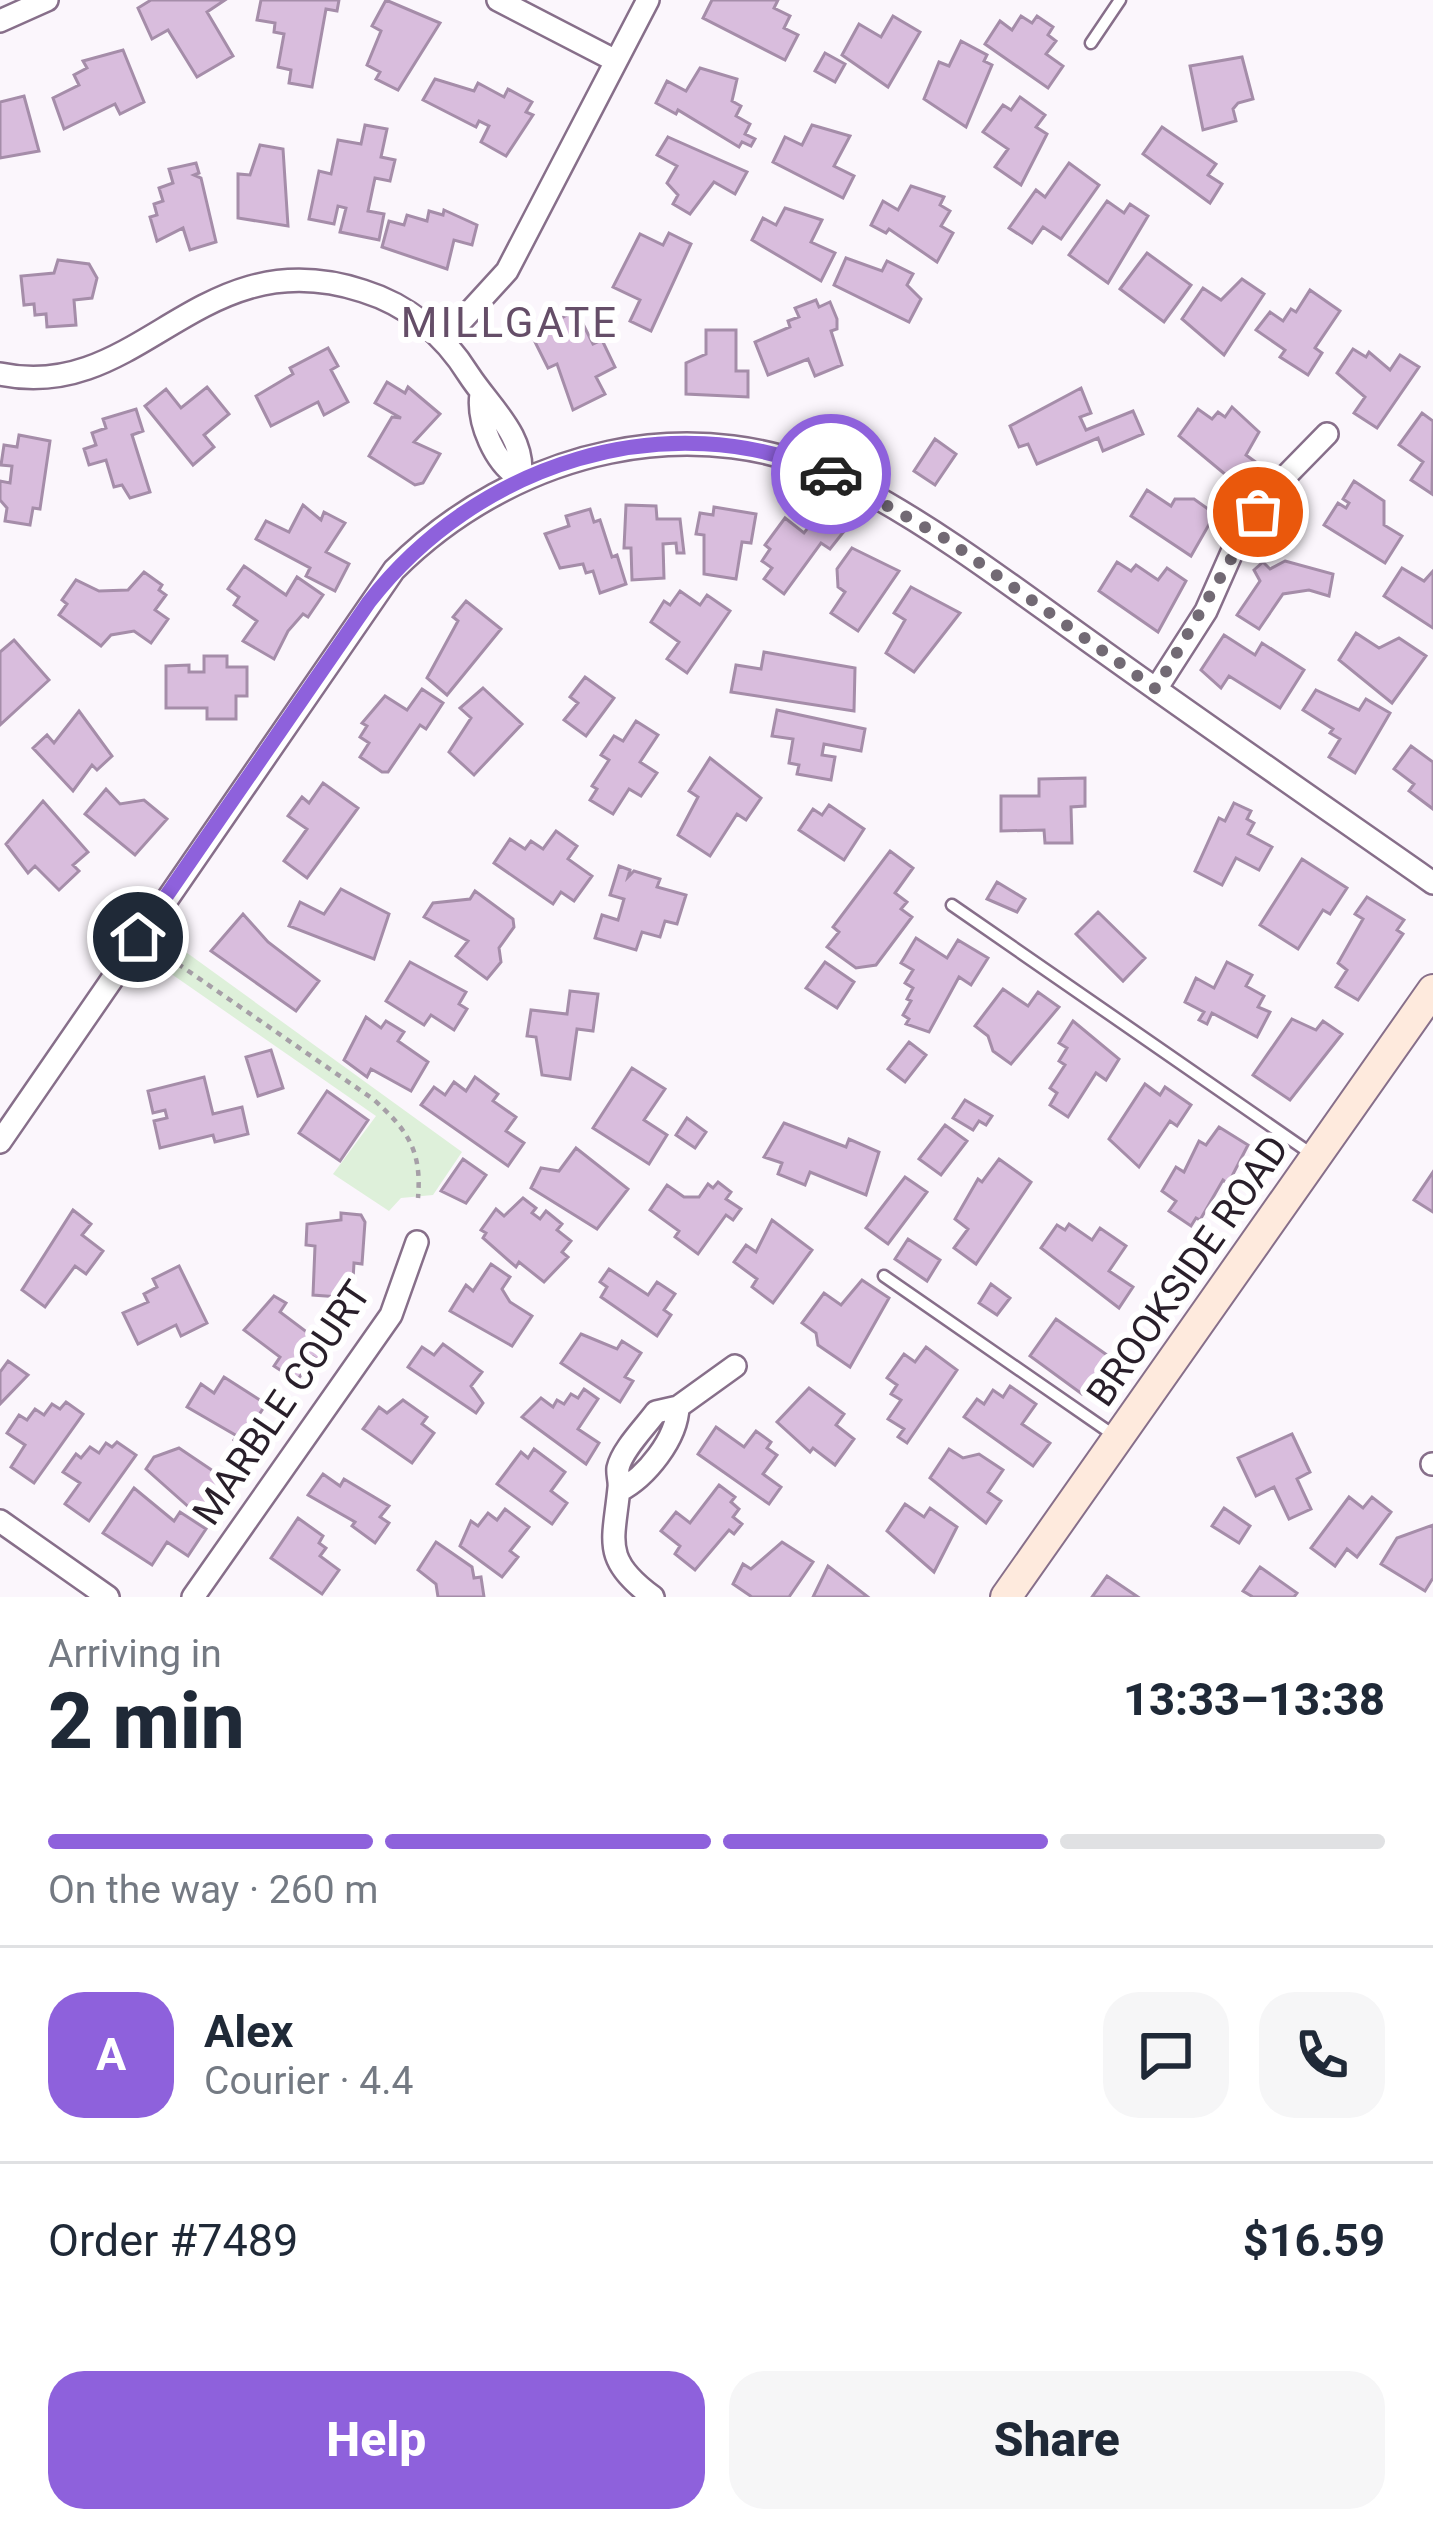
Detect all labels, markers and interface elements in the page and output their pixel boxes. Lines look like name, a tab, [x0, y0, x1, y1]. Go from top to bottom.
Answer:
district label: MILLGATE	[401, 298, 619, 347]
courier	[771, 414, 891, 534]
icon: car	[798, 441, 864, 507]
pin	[1207, 461, 1309, 563]
icon: bag	[1225, 479, 1291, 545]
pin	[87, 886, 189, 988]
icon: home	[105, 904, 171, 970]
street label: BROOKSIDE ROAD	[1078, 1127, 1298, 1415]
street label: MARBLE COURT	[183, 1272, 381, 1534]
text: Arriving in	[48, 1631, 222, 1677]
text: 13:33–13:38	[1123, 1673, 1385, 1726]
text: 2 min	[48, 1676, 245, 1767]
text: On the way · 260 m	[48, 1867, 379, 1913]
button: chat	[1103, 1992, 1229, 2118]
button: phone	[1259, 1992, 1385, 2118]
text: Alex	[204, 2005, 293, 2058]
text: A	[96, 2028, 126, 2081]
text: Courier · 4.4	[204, 2058, 413, 2104]
text: Order #7489	[48, 2214, 298, 2267]
text: $16.59	[1243, 2214, 1385, 2267]
button: Help	[48, 2371, 705, 2509]
button: Share	[729, 2371, 1385, 2509]

